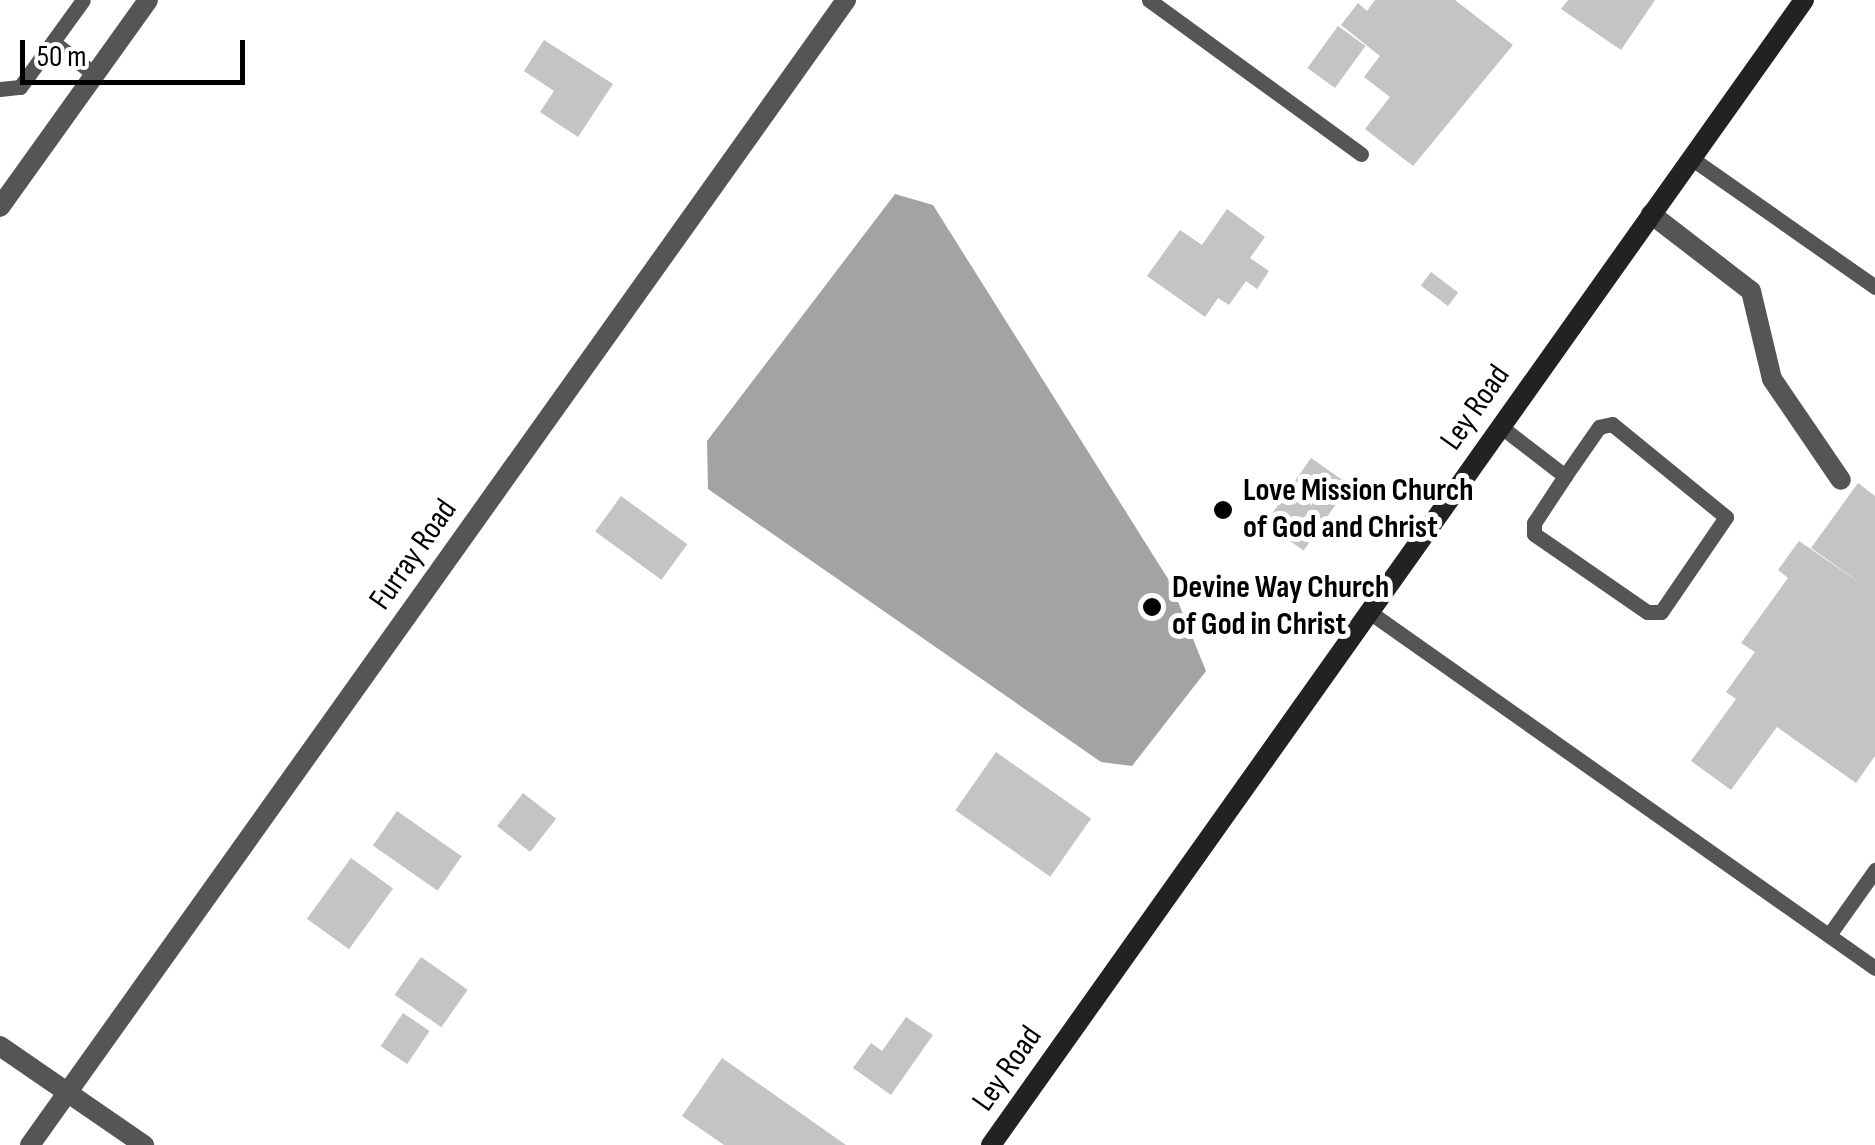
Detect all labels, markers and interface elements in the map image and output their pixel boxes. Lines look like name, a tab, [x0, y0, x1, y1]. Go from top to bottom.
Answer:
scale bar	[25, 20, 250, 82]
text: 50 m	[37, 39, 86, 75]
street label: Ley Road	[1433, 358, 1519, 458]
place label: Love Mission Church of God and Christ	[1243, 473, 1473, 548]
street label: Furray Road	[362, 492, 466, 618]
marker: Love Mission Church of God and Christ	[1212, 499, 1234, 521]
place label: Devine Way Church of God in Christ	[1172, 570, 1389, 645]
marker: Devine Way Church of God in Christ	[1141, 596, 1163, 618]
street label: Ley Road	[965, 1019, 1051, 1119]

